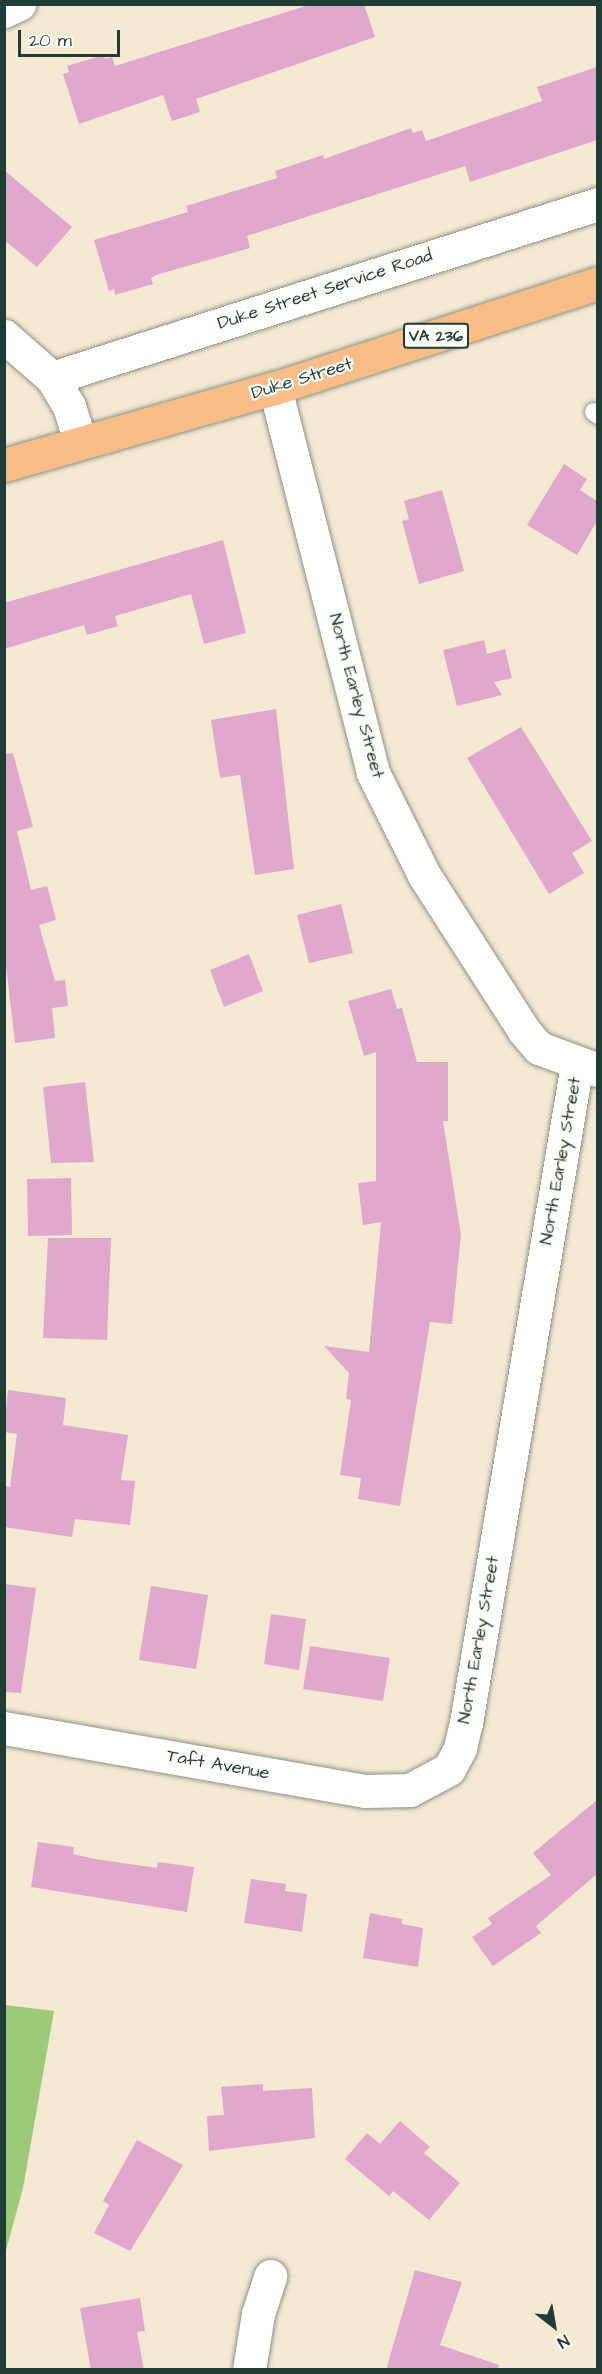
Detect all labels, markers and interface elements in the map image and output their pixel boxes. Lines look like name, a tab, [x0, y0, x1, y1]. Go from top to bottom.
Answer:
scale bar	[21, 18, 123, 56]
text: 20 m	[29, 28, 72, 53]
street label: Duke Street Service Road	[215, 245, 435, 335]
road number: VA 236	[402, 323, 470, 349]
street label: Duke Street	[249, 353, 355, 405]
street label: North Earley Street	[324, 611, 388, 781]
street label: North Earley Street	[536, 1076, 586, 1246]
street label: North Earley Street	[454, 1555, 504, 1725]
street label: Taft Avenue	[165, 1745, 271, 1785]
north arrow	[524, 2296, 584, 2356]
text: N	[553, 2329, 573, 2353]

